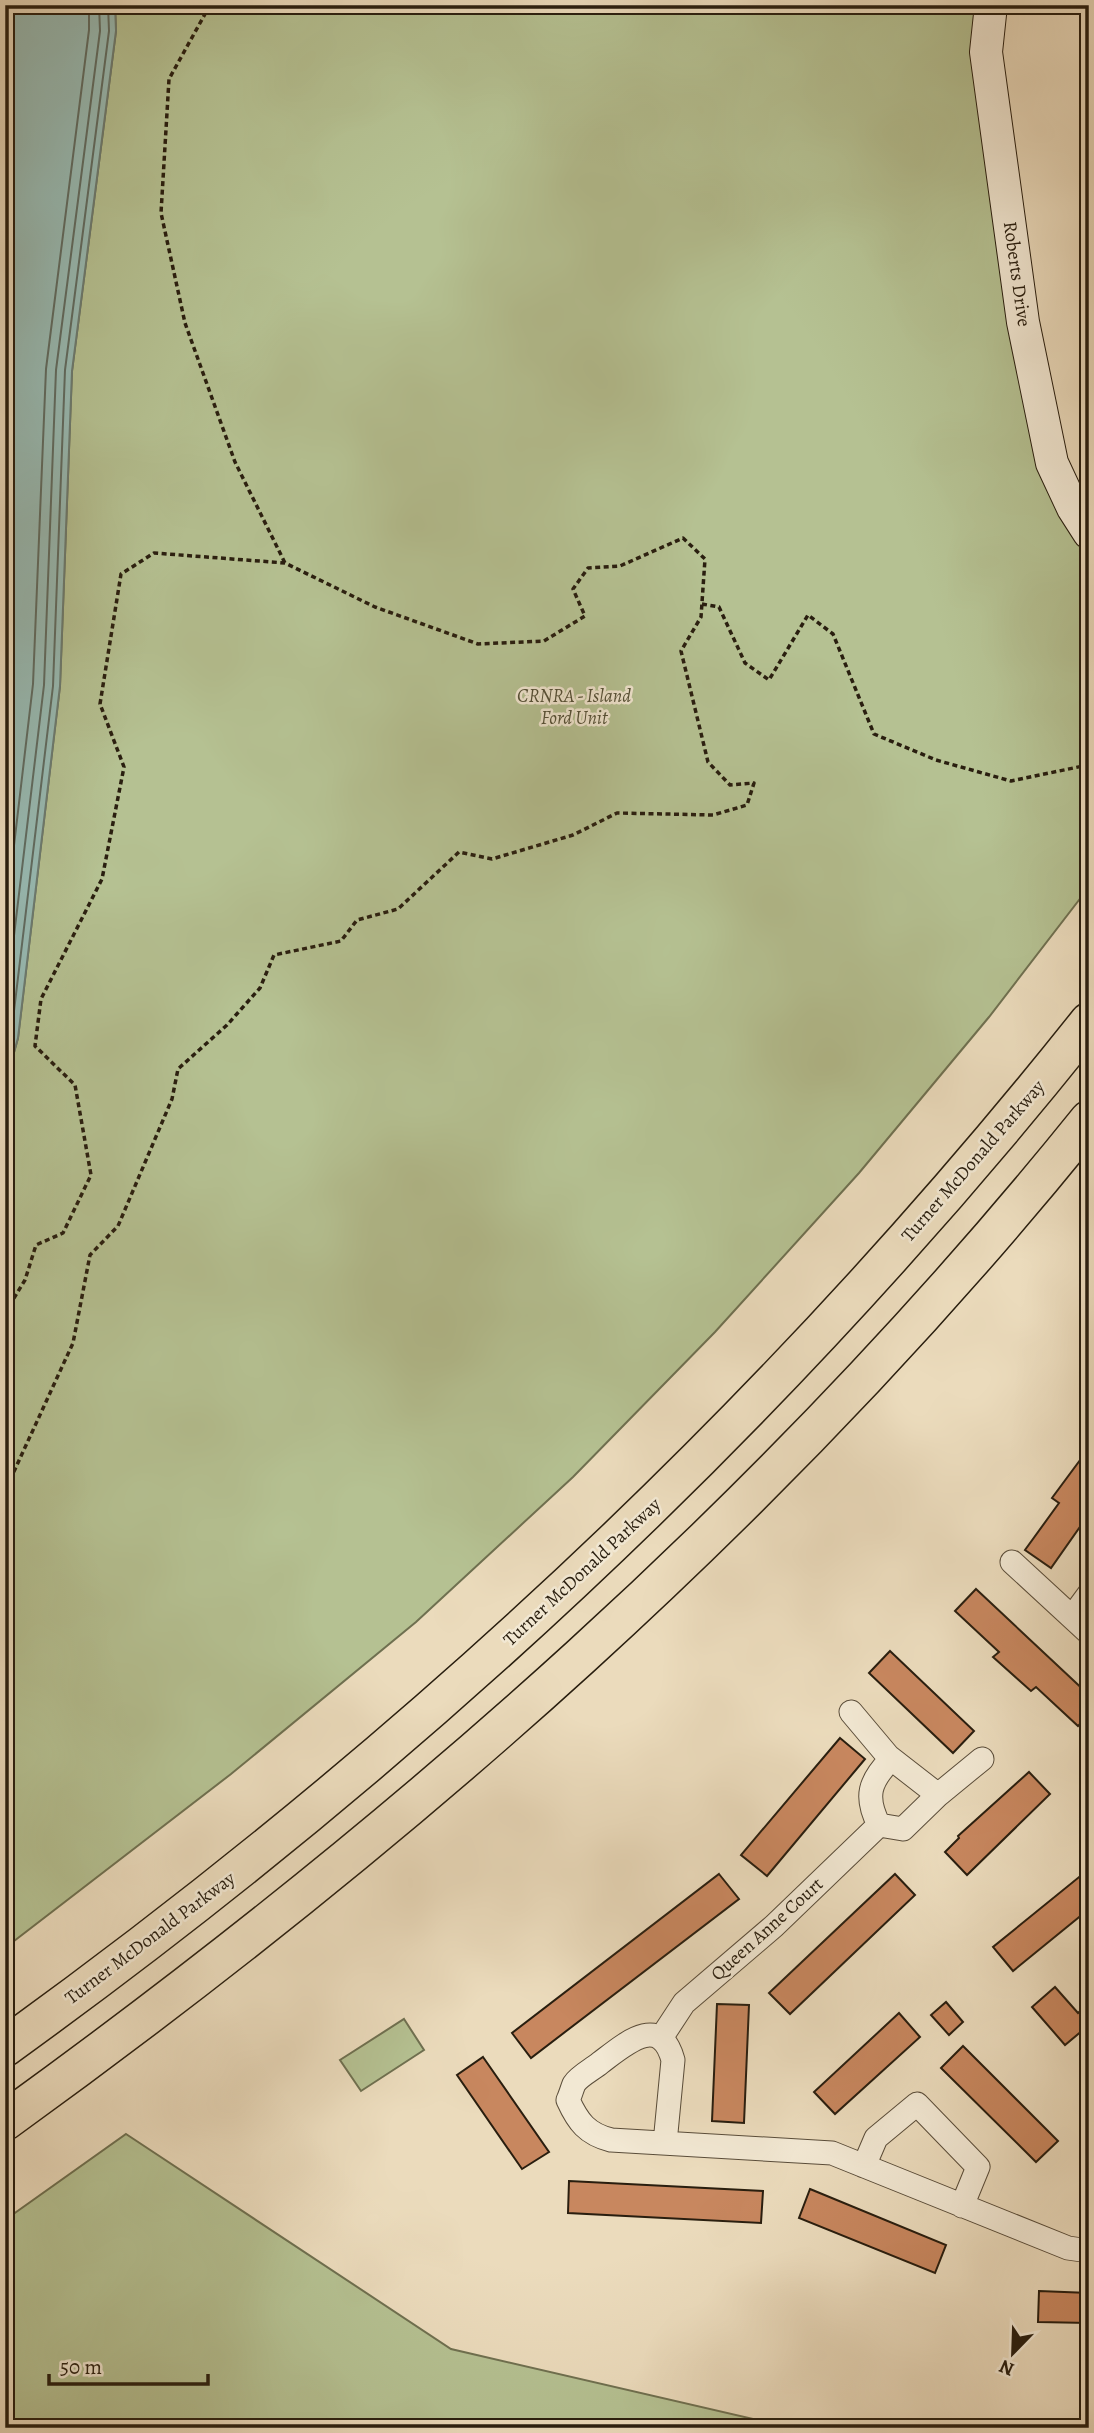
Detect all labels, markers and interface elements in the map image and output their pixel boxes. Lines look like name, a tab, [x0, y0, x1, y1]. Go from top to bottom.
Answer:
street label: Roberts Drive	[997, 220, 1037, 328]
park label: CRNRA - Island Ford Unit	[517, 683, 631, 731]
street label: Turner McDonald Parkway	[895, 1074, 1051, 1248]
street label: Turner McDonald Parkway	[497, 1492, 667, 1652]
street label: Turner McDonald Parkway	[60, 1865, 241, 2011]
street label: Queen Anne Court	[705, 1871, 829, 1987]
north arrow	[978, 2318, 1048, 2388]
scale bar	[49, 2342, 208, 2386]
text: 50 m	[60, 2353, 102, 2381]
text: N	[995, 2353, 1018, 2382]

